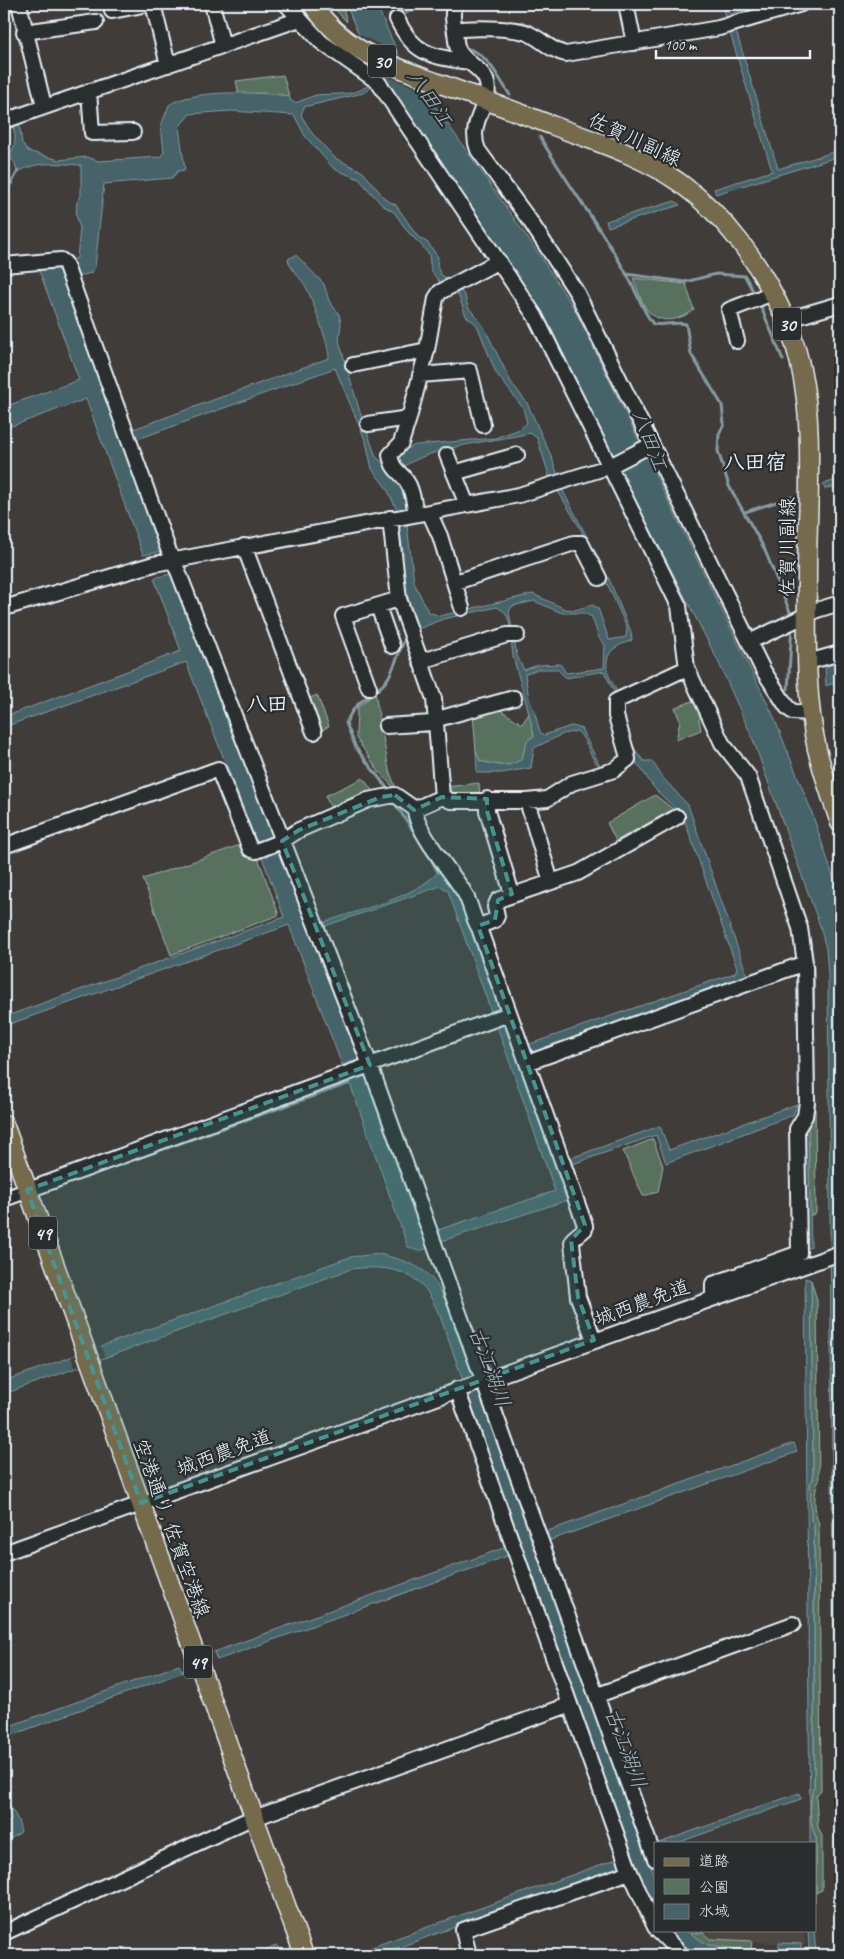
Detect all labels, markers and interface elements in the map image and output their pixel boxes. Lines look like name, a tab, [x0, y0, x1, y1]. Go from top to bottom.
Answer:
scale bar	[656, 28, 810, 60]
text: 100 m	[664, 36, 698, 55]
road number: 30	[368, 44, 396, 78]
water label: 八田江	[402, 65, 459, 132]
street label: 佐賀川副線	[584, 107, 685, 172]
road number: 30	[773, 308, 801, 340]
water label: 八田江	[627, 406, 674, 475]
district label: 八田宿	[724, 449, 787, 475]
street label: 佐賀川副線	[775, 497, 800, 597]
district label: 八田	[246, 691, 288, 717]
road number: 49	[29, 1216, 57, 1250]
street label: 城西農免道	[591, 1274, 693, 1331]
water label: 古江湖川	[463, 1323, 517, 1411]
street label: 城西農免道	[173, 1424, 275, 1481]
street label: 空港通り, 佐賀空港線	[127, 1435, 216, 1621]
road number: 49	[184, 1645, 212, 1678]
water label: 古江湖川	[599, 1704, 653, 1792]
legend	[654, 1842, 816, 1932]
text: 道路	[699, 1852, 729, 1871]
text: 公園	[699, 1878, 729, 1897]
text: 水域	[699, 1902, 729, 1921]

